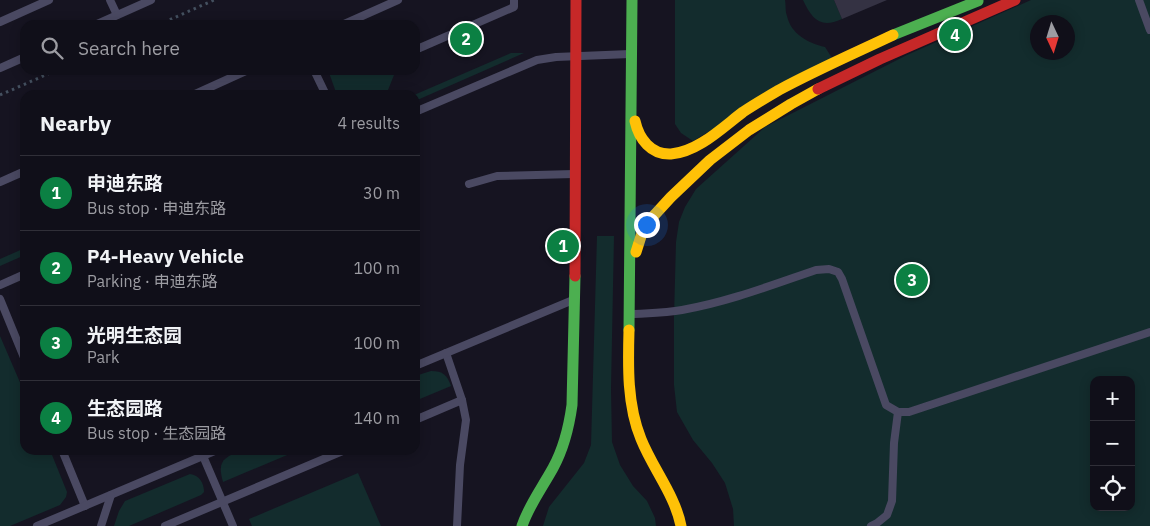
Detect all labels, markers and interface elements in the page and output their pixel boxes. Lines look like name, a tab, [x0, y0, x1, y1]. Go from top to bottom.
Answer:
north arrow	[1030, 15, 1075, 60]
pin: 4	[939, 16, 971, 54]
search box	[20, 20, 420, 75]
pin: 2	[450, 20, 482, 58]
icon: search	[38, 34, 66, 62]
text: Search here	[78, 36, 180, 60]
text: Nearby	[40, 109, 111, 137]
text: 4 results	[337, 113, 400, 133]
text: 申迪东路	[87, 171, 163, 195]
text: 1	[51, 183, 61, 203]
text: 30 m	[363, 183, 400, 203]
text: Bus stop · 申迪东路	[87, 198, 226, 218]
your location	[634, 212, 660, 238]
pin: 1	[547, 227, 579, 265]
text: P4-Heavy Vehicle	[87, 244, 244, 268]
text: 2	[51, 258, 61, 278]
text: 100 m	[353, 258, 400, 278]
pin: 3	[896, 261, 928, 299]
text: Parking · 申迪东路	[87, 271, 218, 291]
text: 光明生态园	[87, 323, 182, 347]
text: 3	[51, 333, 61, 353]
text: 100 m	[353, 333, 400, 353]
text: Park	[87, 347, 119, 367]
map controls	[1090, 376, 1135, 511]
button: +	[1090, 376, 1135, 421]
text: 生态园路	[87, 396, 163, 420]
text: 4	[51, 408, 61, 428]
text: 140 m	[353, 408, 400, 428]
button: −	[1090, 421, 1135, 466]
text: Bus stop · 生态园路	[87, 423, 226, 443]
button: locate	[1090, 466, 1135, 511]

